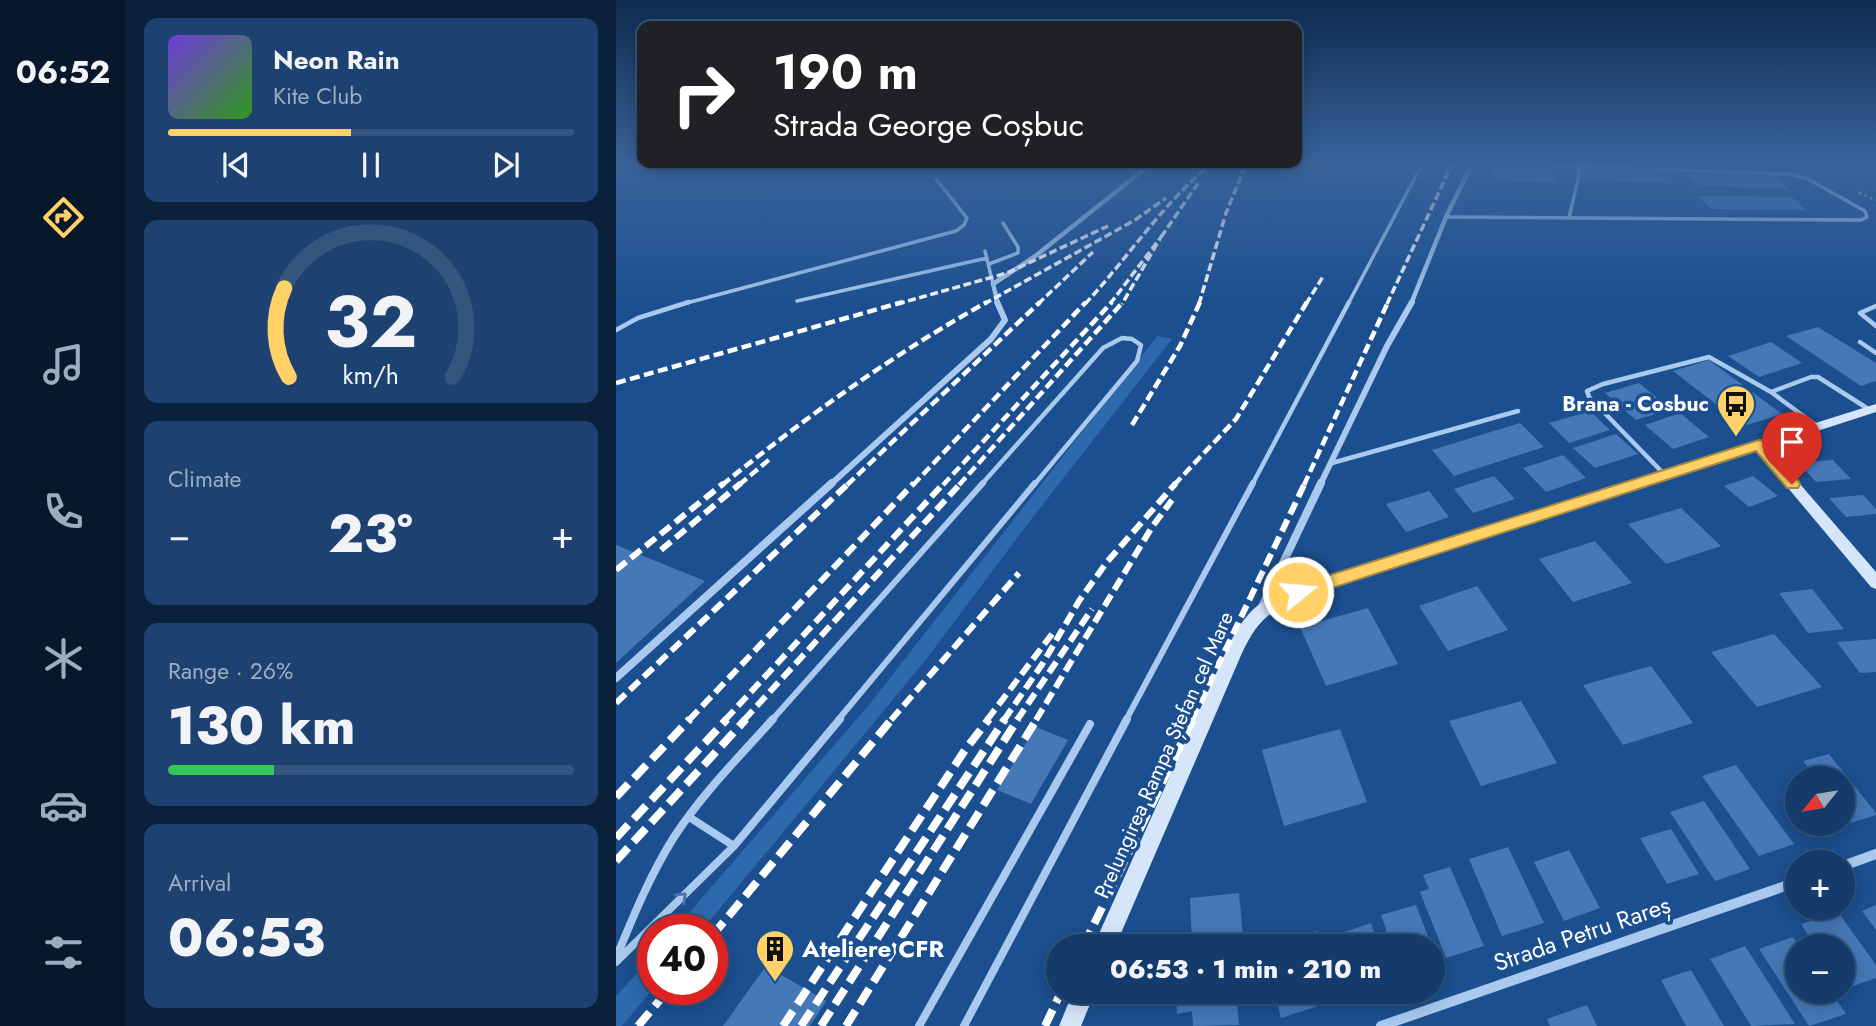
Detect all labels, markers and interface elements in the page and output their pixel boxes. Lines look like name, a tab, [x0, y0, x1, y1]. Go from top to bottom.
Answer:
text: 190 m	[773, 37, 918, 107]
text: Neon Rain	[273, 41, 400, 79]
text: 06:52	[16, 49, 110, 95]
icon: right	[658, 49, 749, 140]
text: Kite Club	[273, 79, 362, 113]
text: Strada George Coșbuc	[773, 102, 1084, 148]
icon: previous	[217, 146, 255, 184]
icon: pause	[352, 146, 390, 184]
icon: next	[487, 146, 525, 184]
icon: directions	[39, 193, 88, 242]
text: 32	[325, 270, 417, 375]
icon: music	[39, 340, 88, 389]
text: km/h	[343, 357, 399, 393]
bus stop icon: Brana - Cosbuc	[1715, 383, 1757, 438]
place label: Brana - Cosbuc	[1562, 389, 1709, 419]
pin	[1762, 412, 1822, 484]
icon: arrive	[1773, 423, 1811, 461]
text: Climate	[168, 462, 241, 496]
icon: phone	[39, 487, 88, 536]
text: 23°	[328, 496, 413, 572]
text: −	[168, 507, 190, 562]
text: +	[551, 507, 574, 562]
position arrow	[1261, 555, 1335, 629]
street label: Prelungirea Rampa Ștefan cel Mare	[1087, 606, 1241, 903]
icon: climate	[39, 634, 88, 683]
text: Range · 26%	[168, 654, 293, 688]
text: 130 km	[168, 688, 355, 764]
north arrow	[1785, 766, 1855, 836]
map controls	[1785, 766, 1855, 1004]
icon: car	[39, 781, 88, 830]
button: +	[1785, 850, 1855, 920]
text: Arrival	[168, 866, 231, 900]
street label: Strada Petru Rareș	[1489, 887, 1675, 980]
one-way arrow	[674, 893, 687, 906]
text: 06:53	[168, 900, 325, 976]
speed limit sign: 40	[637, 914, 728, 1005]
icon: filters	[39, 928, 88, 977]
building icon: Ateliere CFR	[754, 928, 796, 983]
place label: Ateliere CFR	[801, 931, 944, 966]
button: −	[1785, 934, 1855, 1004]
text: 06:53 · 1 min · 210 m	[1110, 950, 1381, 988]

